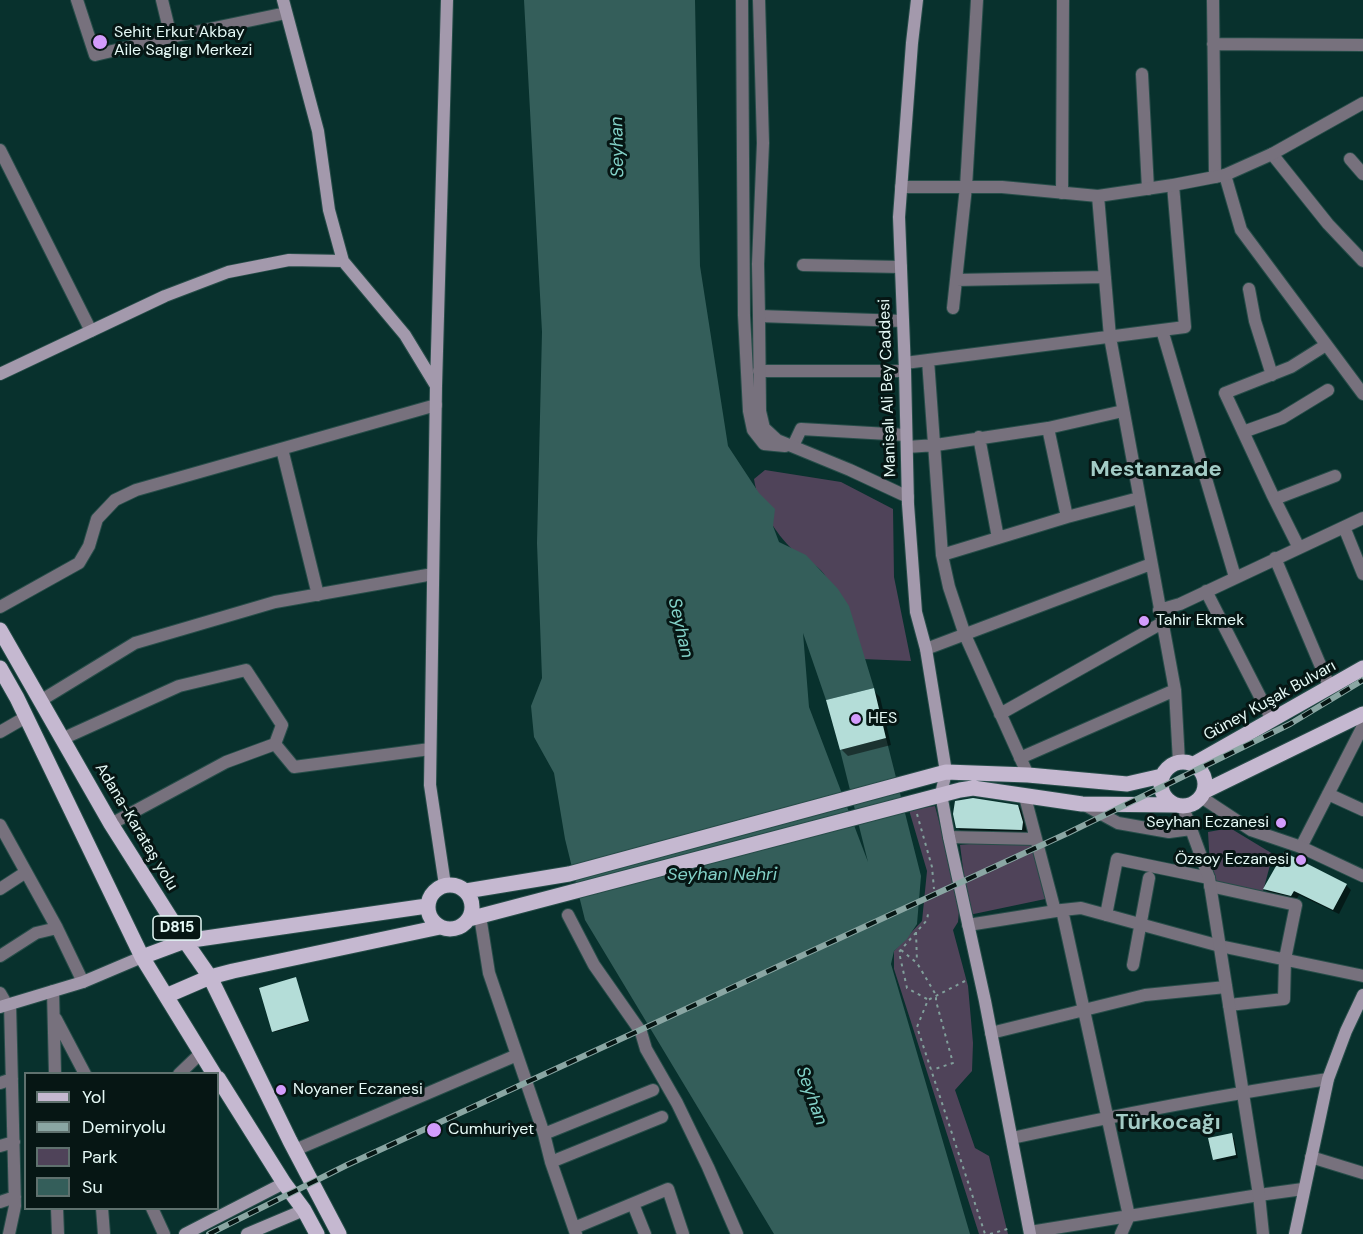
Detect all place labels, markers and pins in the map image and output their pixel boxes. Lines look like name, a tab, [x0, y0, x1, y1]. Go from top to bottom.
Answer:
place label: Sehit Erkut Akbay Aile Saglıgı Merkezi	[114, 23, 252, 61]
marker: Sehit Erkut Akbay Aile Saglıgı Merkezi	[91, 33, 109, 51]
place label: Tahir Ekmek	[1156, 611, 1244, 631]
marker: Tahir Ekmek	[1137, 614, 1151, 628]
place label: HES	[868, 709, 897, 729]
marker: HES	[849, 712, 863, 726]
place label: Seyhan Eczanesi	[1146, 813, 1269, 833]
marker: Seyhan Eczanesi	[1274, 816, 1288, 830]
place label: Özsoy Eczanesi	[1175, 850, 1289, 870]
marker: Özsoy Eczanesi	[1294, 853, 1308, 867]
place label: Noyaner Eczanesi	[293, 1080, 423, 1100]
marker: Noyaner Eczanesi	[274, 1083, 288, 1097]
place label: Cumhuriyet	[448, 1120, 534, 1140]
marker: Cumhuriyet	[425, 1121, 443, 1139]

